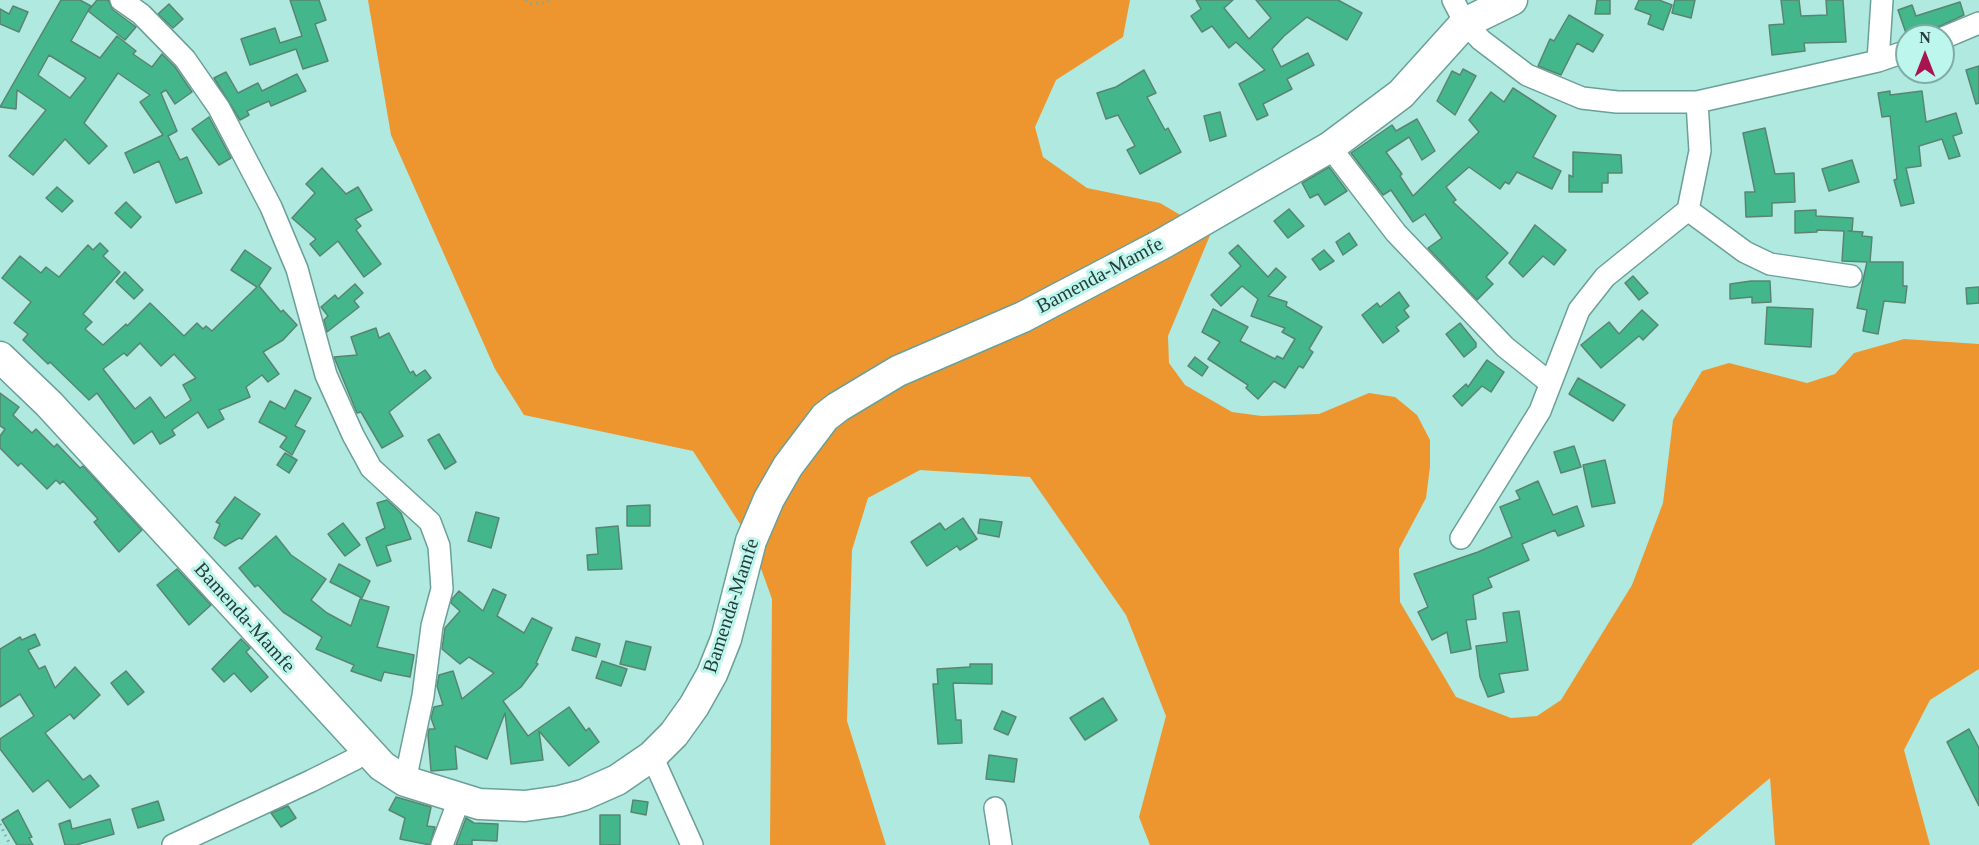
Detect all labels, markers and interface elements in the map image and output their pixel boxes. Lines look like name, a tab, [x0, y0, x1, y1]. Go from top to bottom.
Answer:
north arrow	[1895, 24, 1955, 84]
text: N	[1919, 29, 1931, 46]
street label: Bamenda-Mamfe	[1033, 233, 1167, 319]
street label: Bamenda-Mamfe	[699, 536, 765, 676]
street label: Bamenda-Mamfe	[188, 558, 300, 678]

